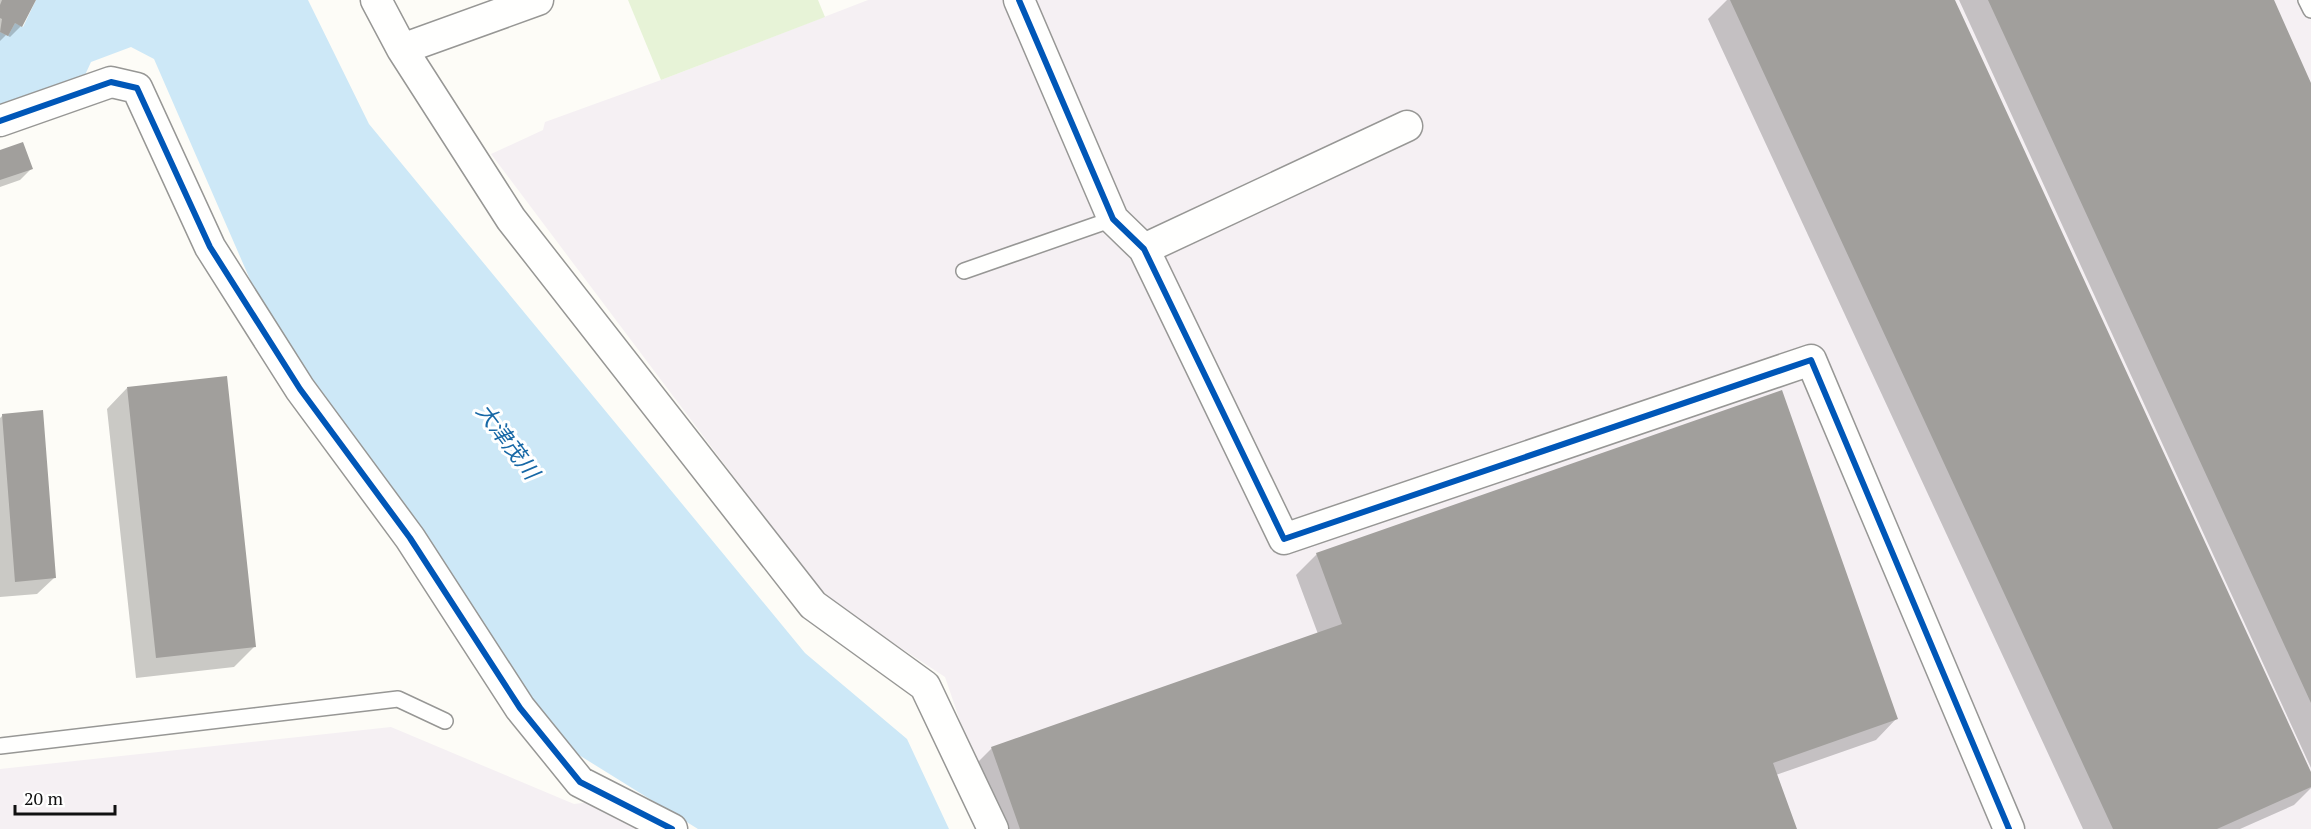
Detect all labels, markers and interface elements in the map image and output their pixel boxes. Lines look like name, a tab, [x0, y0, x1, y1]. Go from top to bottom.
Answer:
water label: 大津茂川	[470, 397, 548, 486]
scale bar	[15, 778, 116, 816]
text: 20 m	[24, 786, 64, 810]

